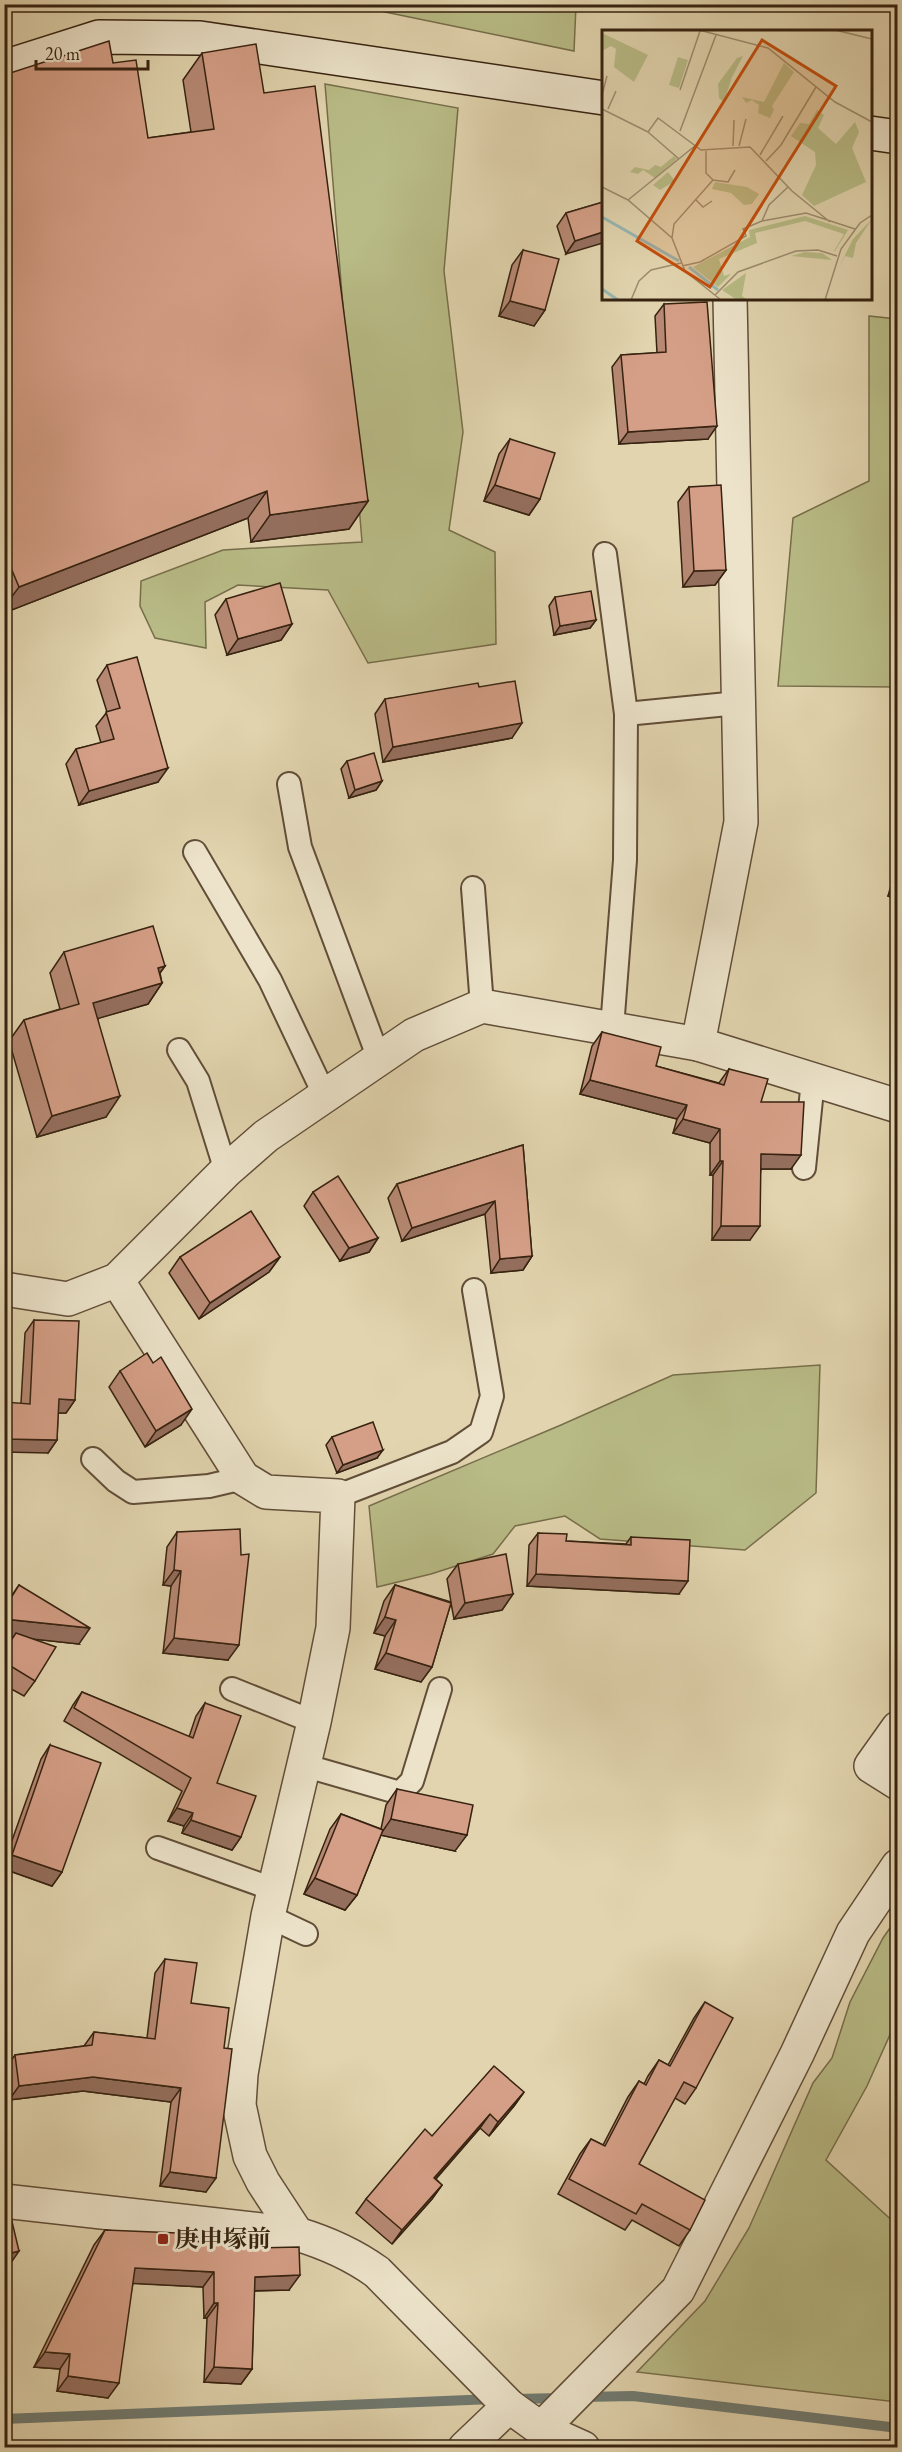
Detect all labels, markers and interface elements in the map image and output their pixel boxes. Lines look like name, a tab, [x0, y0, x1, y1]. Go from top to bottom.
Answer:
inset map	[602, 30, 872, 300]
scale bar	[36, 33, 148, 71]
text: 20 m	[45, 42, 80, 65]
place label: 庚申塚前	[175, 2223, 271, 2254]
marker: 庚申塚前	[156, 2232, 170, 2246]

